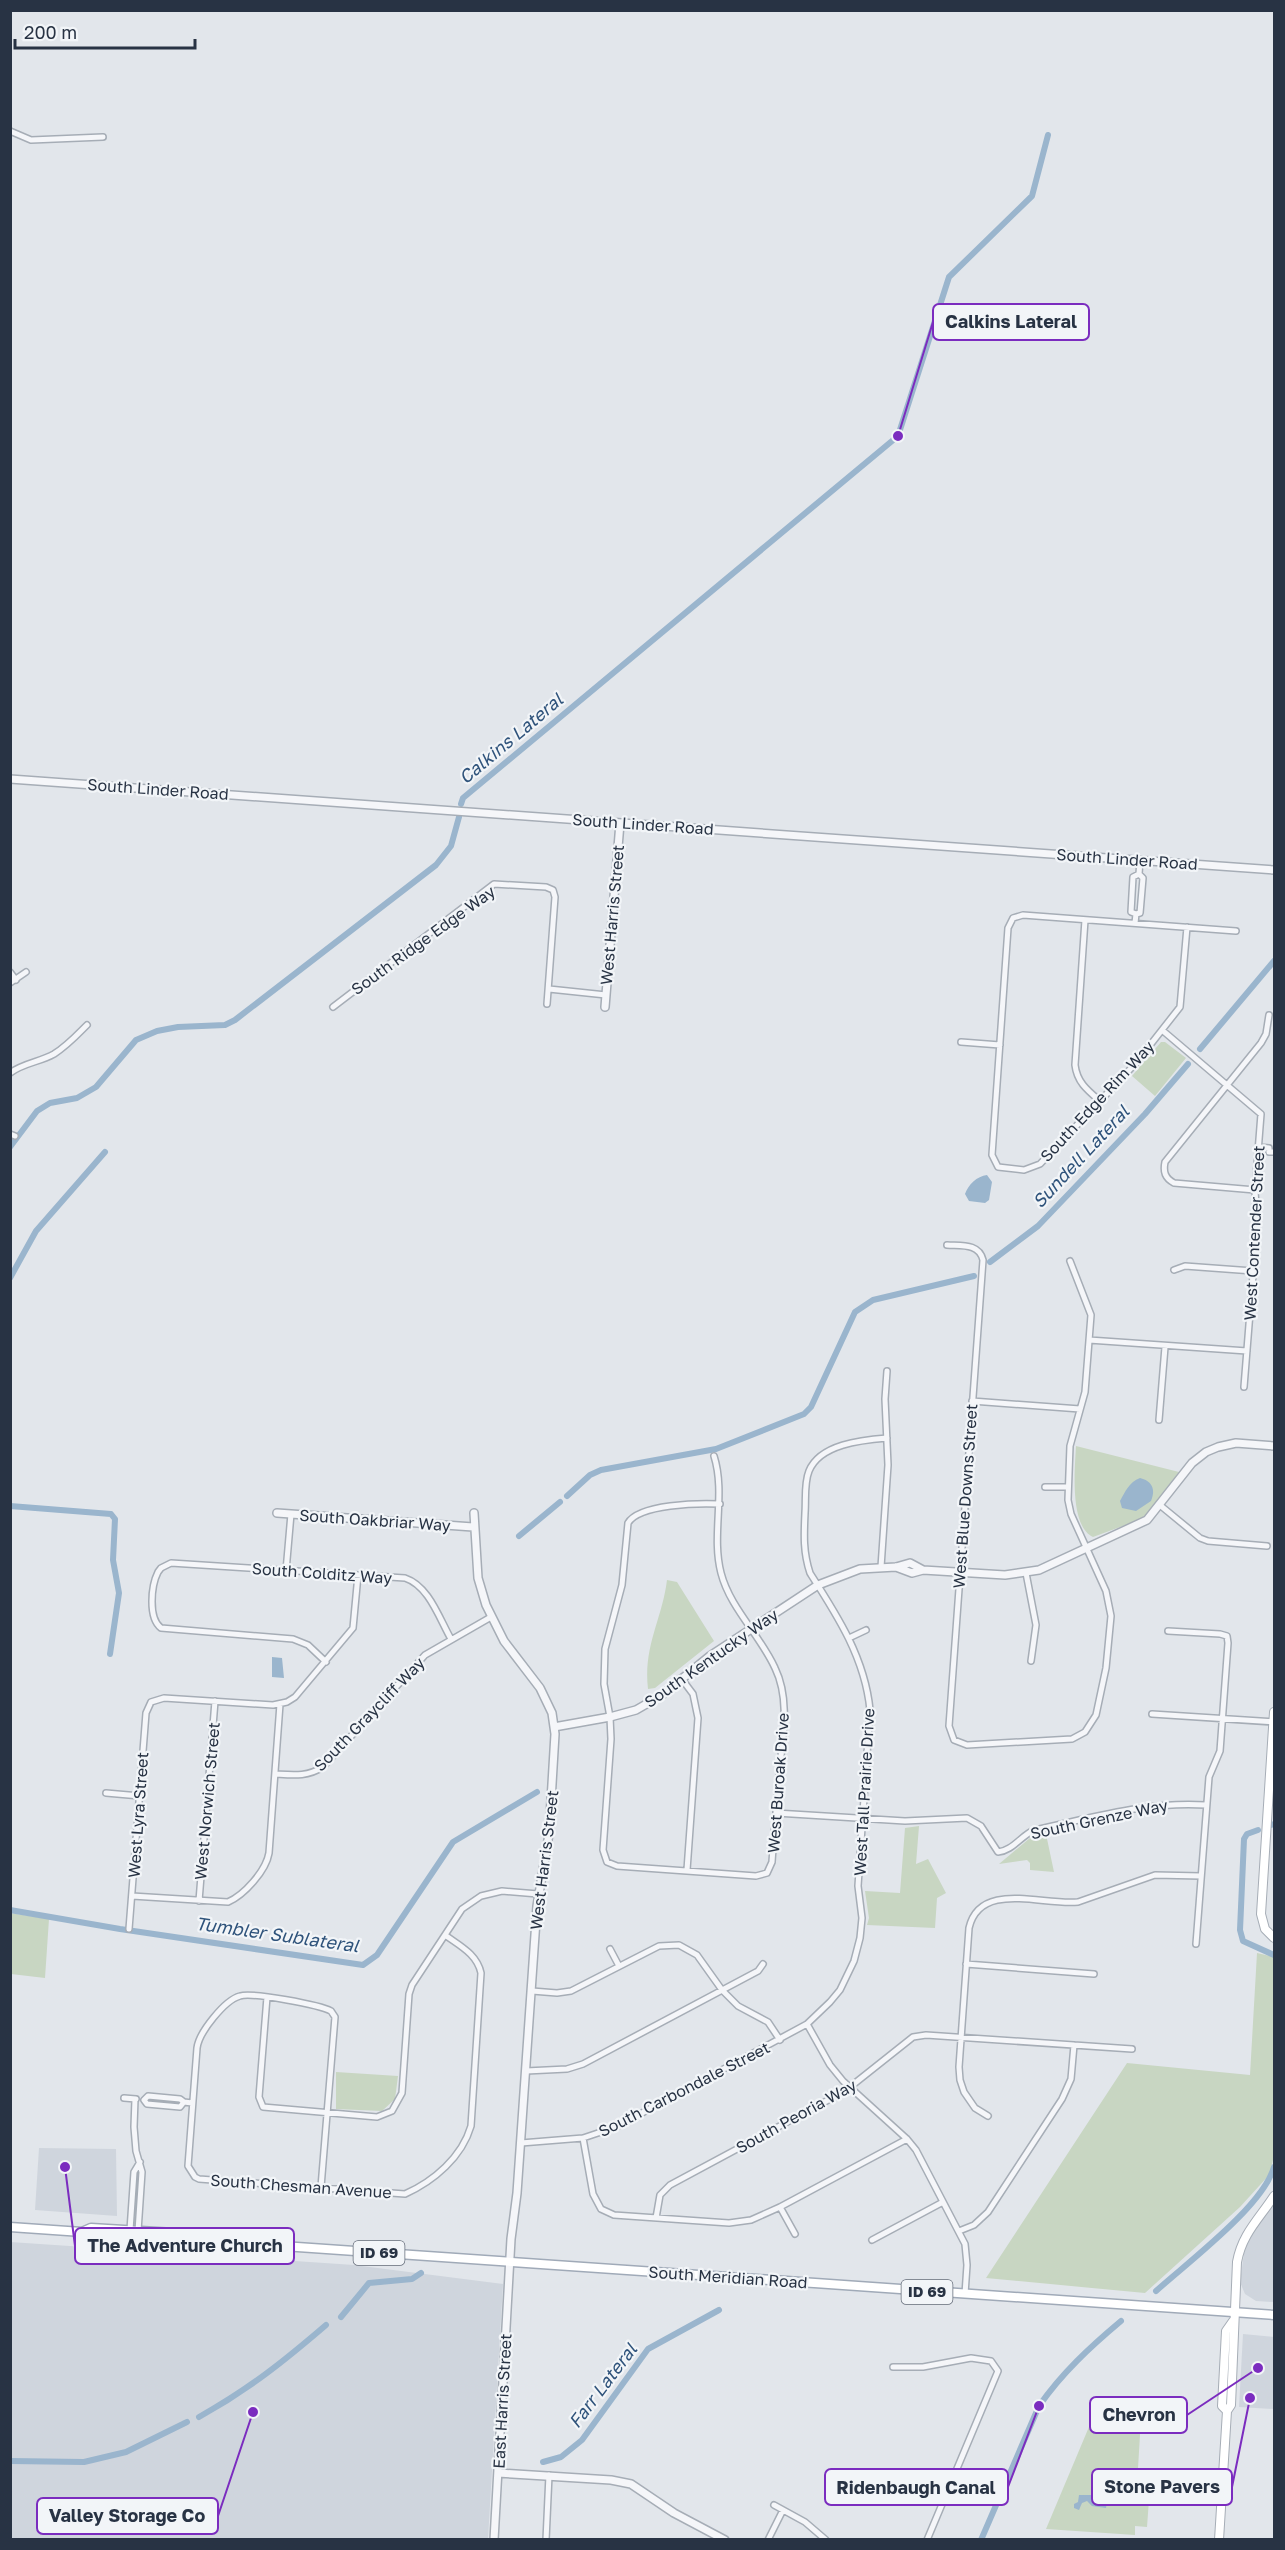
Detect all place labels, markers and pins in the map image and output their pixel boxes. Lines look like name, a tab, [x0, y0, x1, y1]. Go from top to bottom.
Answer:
callout: Calkins Lateral	[933, 304, 1089, 340]
callout: The Adventure Church	[75, 2228, 294, 2264]
callout: Chevron	[1090, 2397, 1187, 2433]
callout: Ridenbaugh Canal	[825, 2469, 1008, 2505]
callout: Stone Pavers	[1092, 2469, 1232, 2505]
callout: Valley Storage Co	[37, 2498, 218, 2534]

